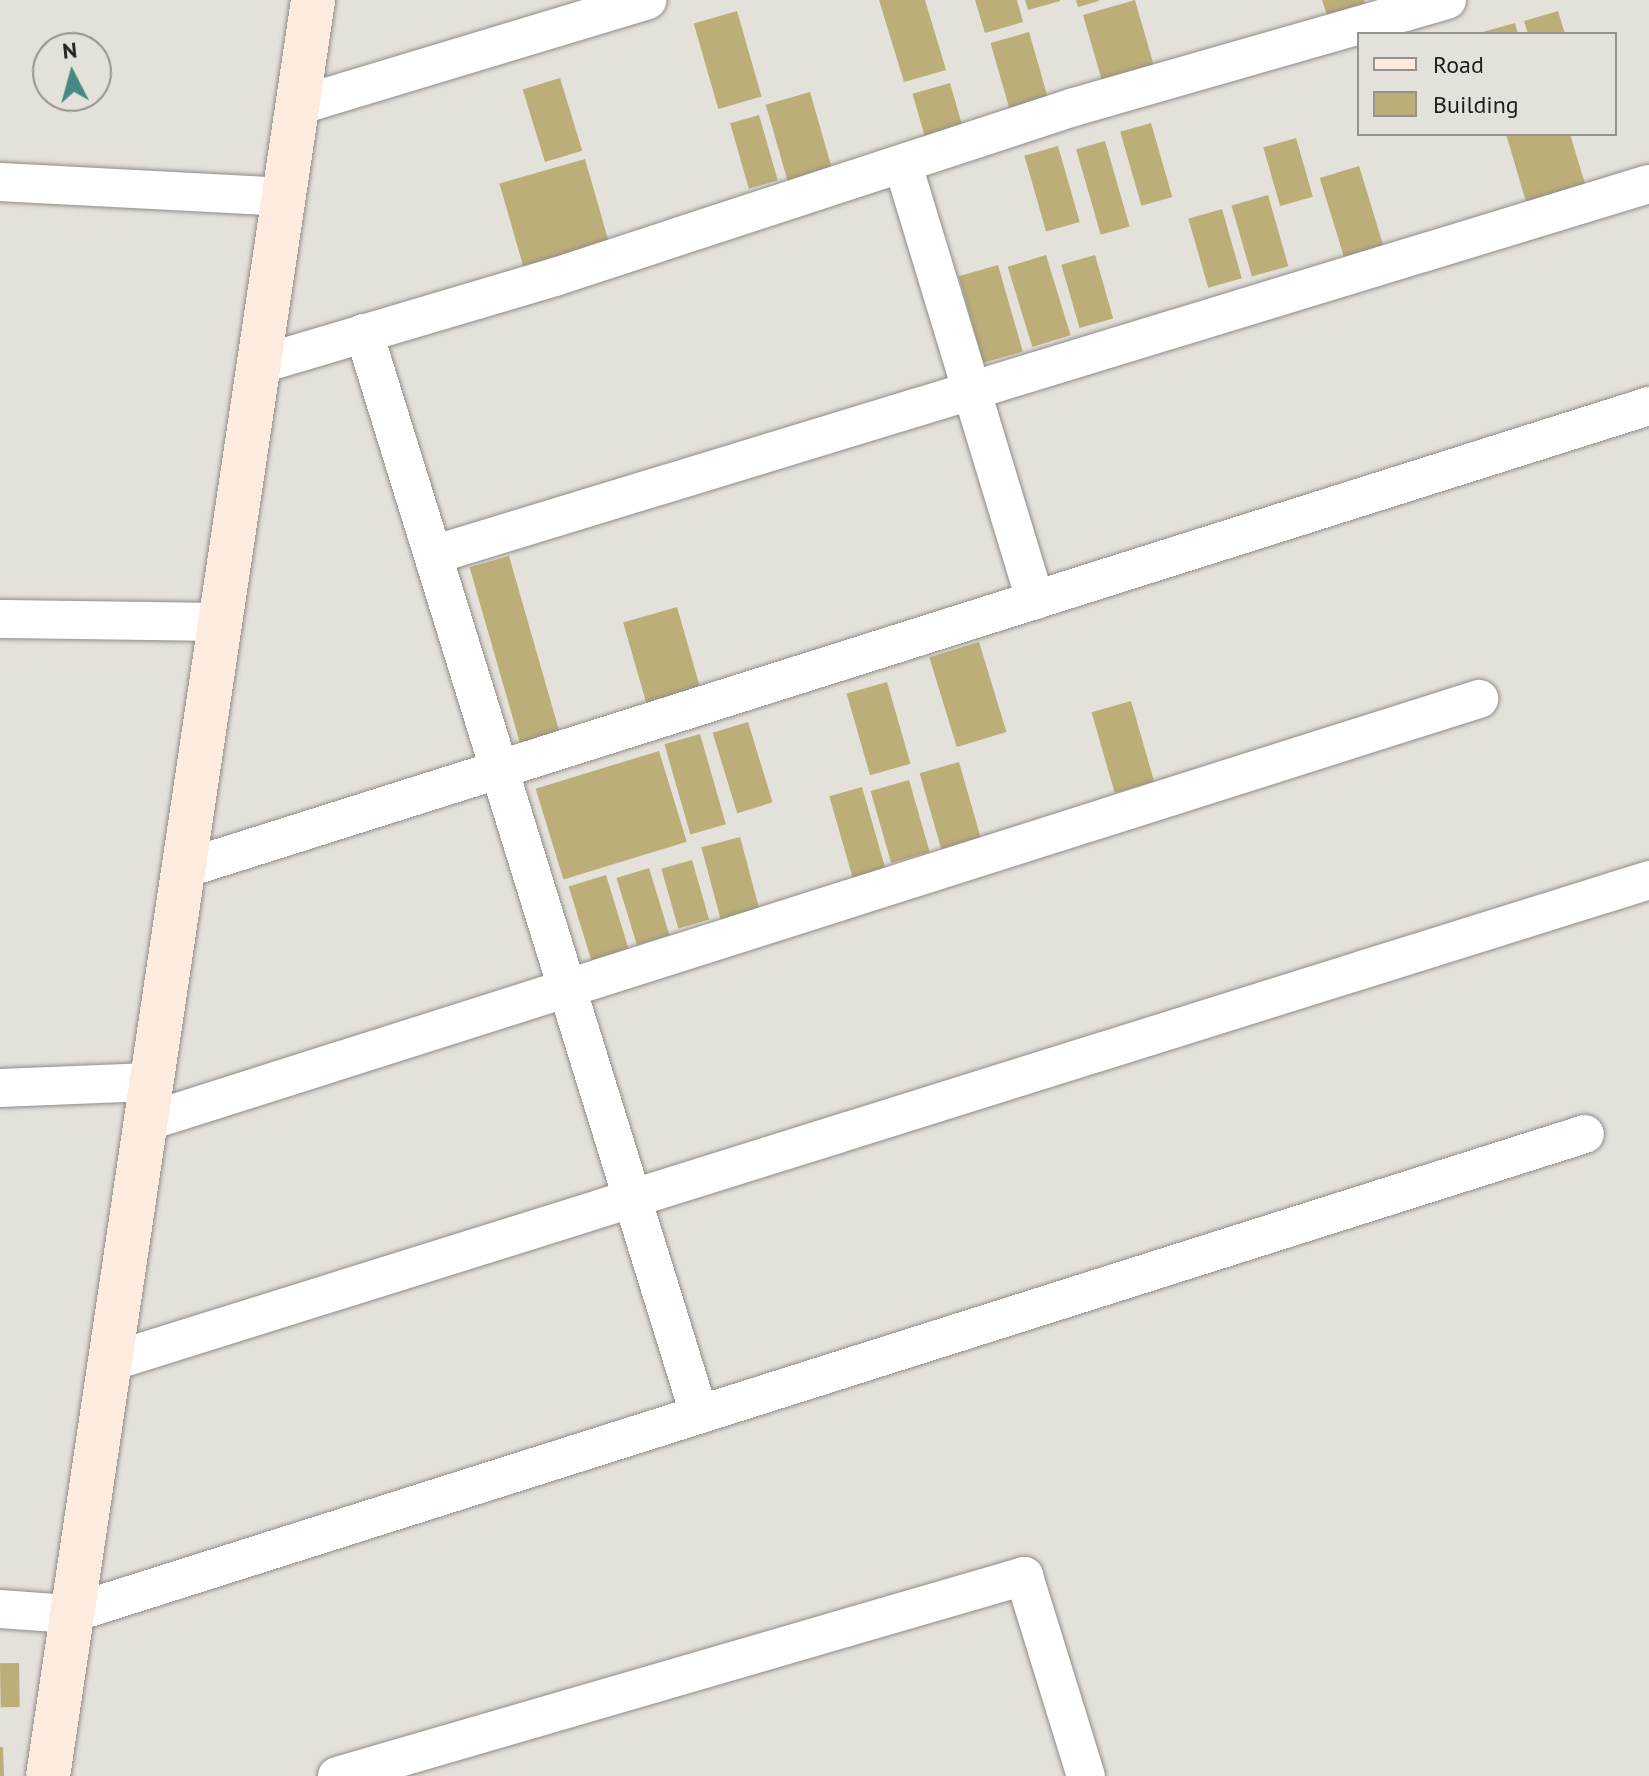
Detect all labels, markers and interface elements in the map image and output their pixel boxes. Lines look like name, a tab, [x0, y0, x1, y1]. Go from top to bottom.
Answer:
north arrow	[32, 32, 112, 112]
legend	[1357, 32, 1617, 136]
text: N	[61, 35, 78, 65]
text: Road	[1433, 49, 1484, 80]
text: Building	[1433, 89, 1519, 120]

